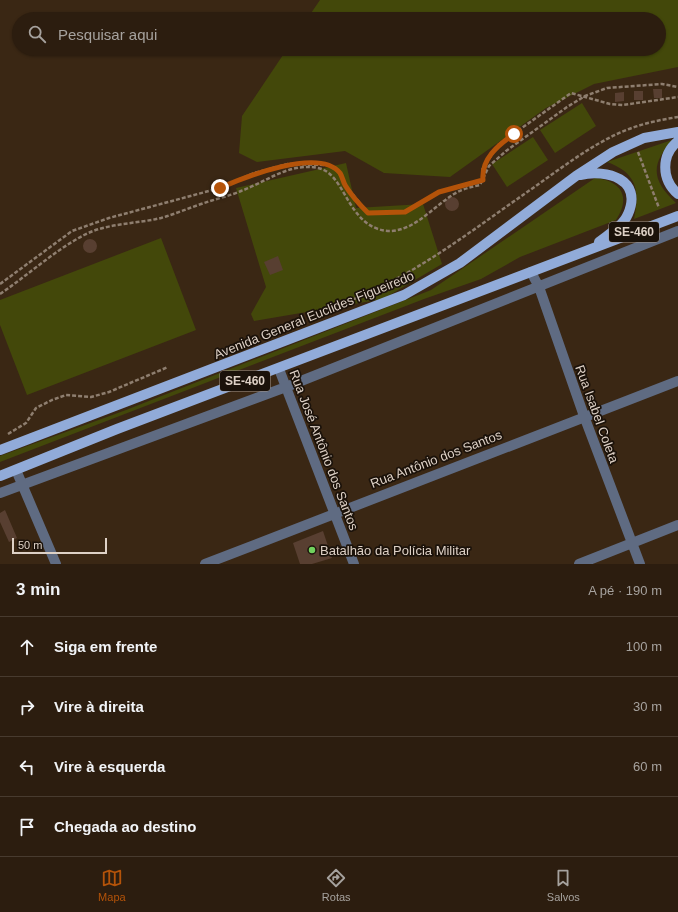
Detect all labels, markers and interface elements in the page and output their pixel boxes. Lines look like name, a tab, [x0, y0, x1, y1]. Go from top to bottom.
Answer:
search box	[12, 12, 666, 56]
icon: search	[26, 23, 48, 45]
text: Pesquisar aqui	[58, 26, 157, 43]
route start	[505, 125, 523, 143]
route end	[211, 179, 229, 197]
road number: SE-460	[609, 222, 659, 242]
street label: Avenida General Euclides Figueiredo	[212, 268, 416, 362]
street label: Rua Isabel Coleta	[572, 363, 622, 466]
street label: Rua José Antônio dos Santos	[286, 368, 362, 533]
road number: SE-460	[220, 371, 270, 391]
street label: Rua Antônio dos Santos	[368, 427, 504, 491]
scale bar	[12, 536, 107, 555]
text: 50 m	[18, 539, 42, 551]
place label: Batalhão da Polícia Militar	[320, 543, 471, 558]
marker: Batalhão da Polícia Militar	[307, 545, 317, 555]
text: 3 min	[16, 580, 60, 599]
text: A pé · 190 m	[588, 583, 662, 598]
icon: ahead	[16, 636, 38, 658]
text: Siga em frente	[54, 638, 157, 655]
text: 100 m	[626, 639, 662, 654]
icon: right	[16, 696, 38, 718]
text: Vire à direita	[54, 698, 144, 715]
text: 30 m	[633, 699, 662, 714]
icon: left	[16, 756, 38, 778]
text: Vire à esquerda	[54, 758, 165, 775]
text: 60 m	[633, 759, 662, 774]
icon: arrive	[16, 816, 38, 838]
text: Chegada ao destino	[54, 818, 197, 835]
tab: Mapa	[98, 867, 126, 903]
tab: Rotas	[322, 867, 351, 903]
tab: Salvos	[547, 867, 580, 903]

